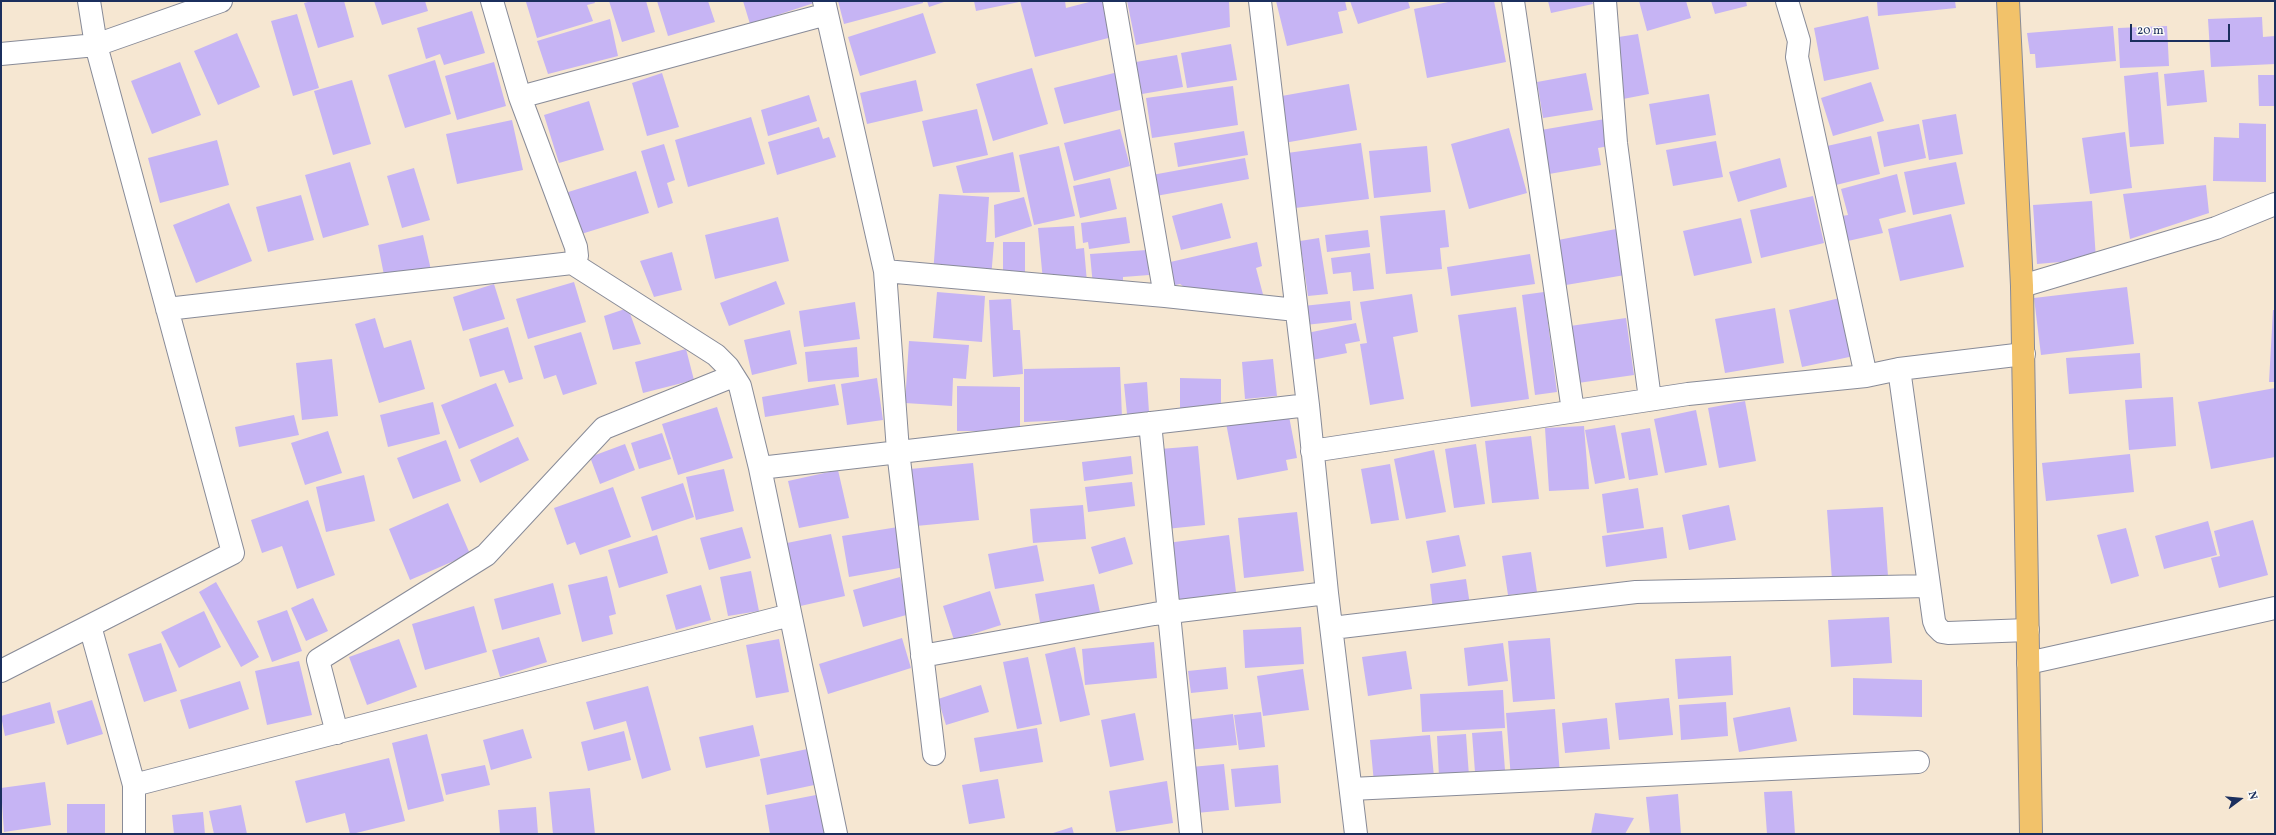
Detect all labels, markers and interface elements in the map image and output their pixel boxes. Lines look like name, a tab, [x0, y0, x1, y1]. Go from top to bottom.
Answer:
scale bar	[2132, 16, 2232, 42]
text: 20 m	[2137, 23, 2164, 39]
north arrow	[2220, 779, 2260, 819]
text: N	[2244, 790, 2260, 801]

